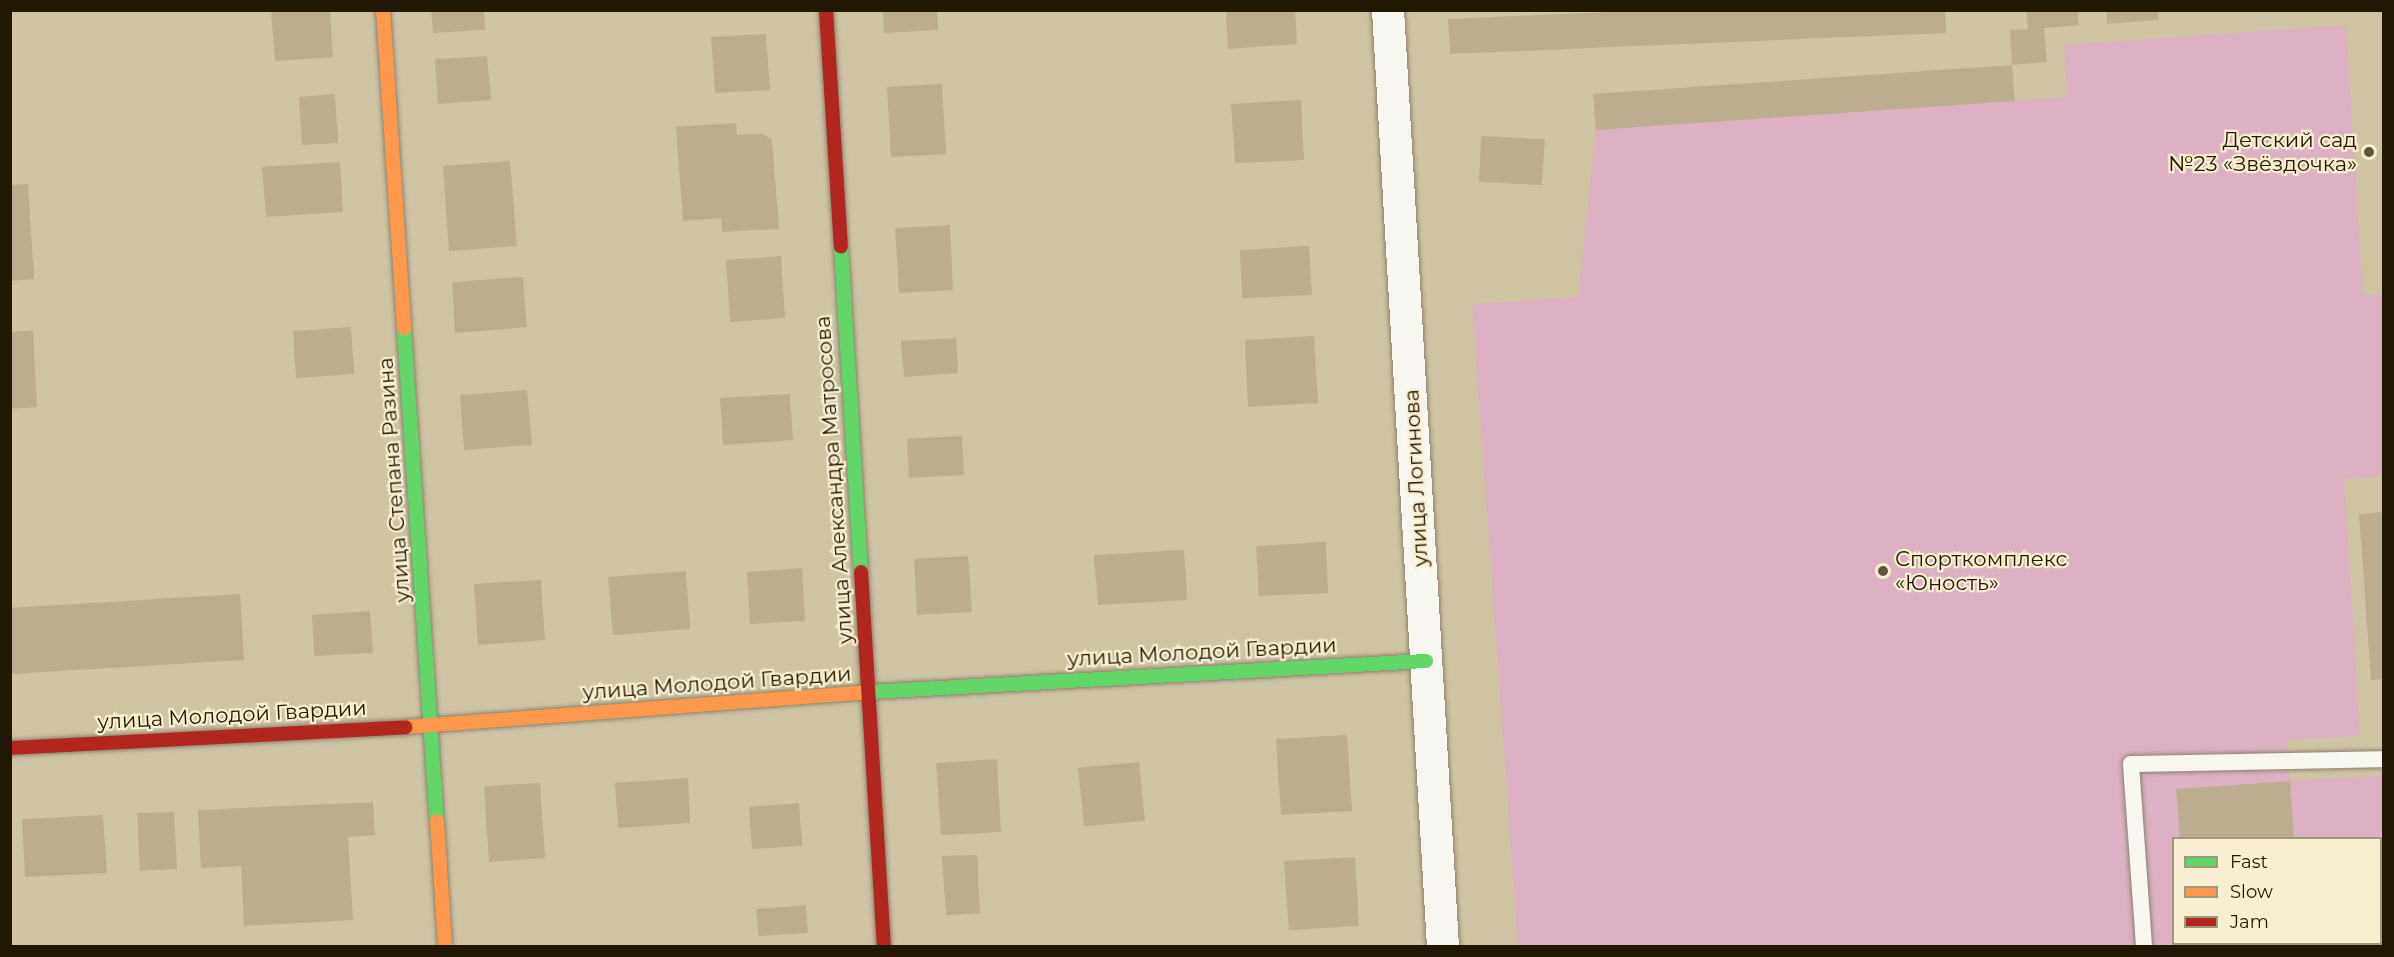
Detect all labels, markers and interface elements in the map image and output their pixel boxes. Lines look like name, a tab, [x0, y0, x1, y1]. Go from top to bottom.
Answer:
place label: Детский сад №23 «Звёздочка»	[2168, 127, 2357, 177]
marker: Детский сад №23 «Звёздочка»	[2362, 145, 2376, 159]
street label: улица Александра Матросова	[810, 315, 858, 645]
street label: улица Степана Разина	[373, 357, 415, 603]
street label: улица Логинова	[1399, 389, 1433, 567]
place label: Спорткомплекс «Юность»	[1895, 546, 2067, 596]
marker: Спорткомплекс «Юность»	[1876, 564, 1890, 578]
street label: улица Молодой Гвардии	[1067, 632, 1337, 672]
street label: улица Молодой Гвардии	[582, 661, 852, 705]
street label: улица Молодой Гвардии	[97, 695, 367, 735]
legend	[2172, 837, 2382, 945]
text: Fast	[2230, 851, 2268, 873]
text: Slow	[2230, 881, 2273, 903]
text: Jam	[2230, 911, 2269, 933]

